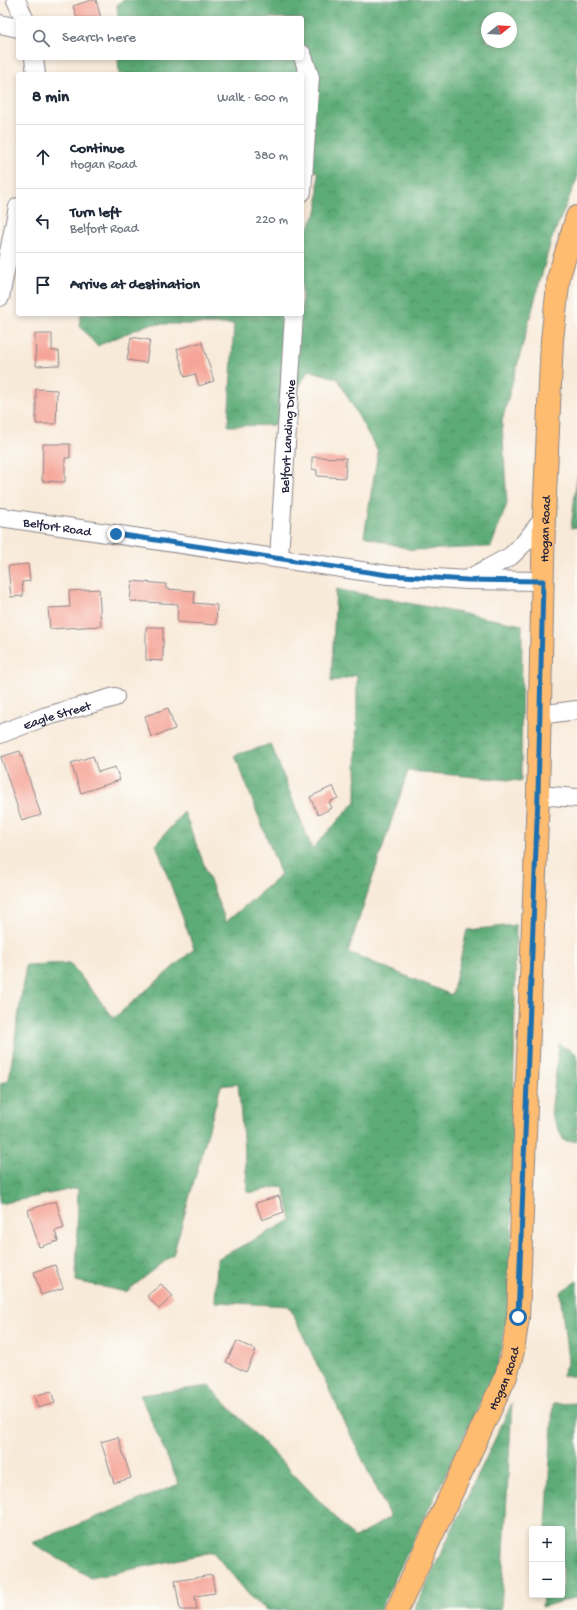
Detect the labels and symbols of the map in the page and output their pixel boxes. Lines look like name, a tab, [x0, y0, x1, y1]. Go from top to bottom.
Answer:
north arrow	[481, 12, 517, 48]
street label: Belfort Landing Drive	[278, 379, 300, 495]
street label: Hogan Road	[538, 494, 555, 562]
street label: Belfort Road	[21, 515, 93, 541]
route end	[107, 525, 125, 543]
street label: Eagle Street	[21, 699, 94, 734]
route start	[509, 1308, 527, 1326]
street label: Hogan Road	[486, 1345, 524, 1413]

